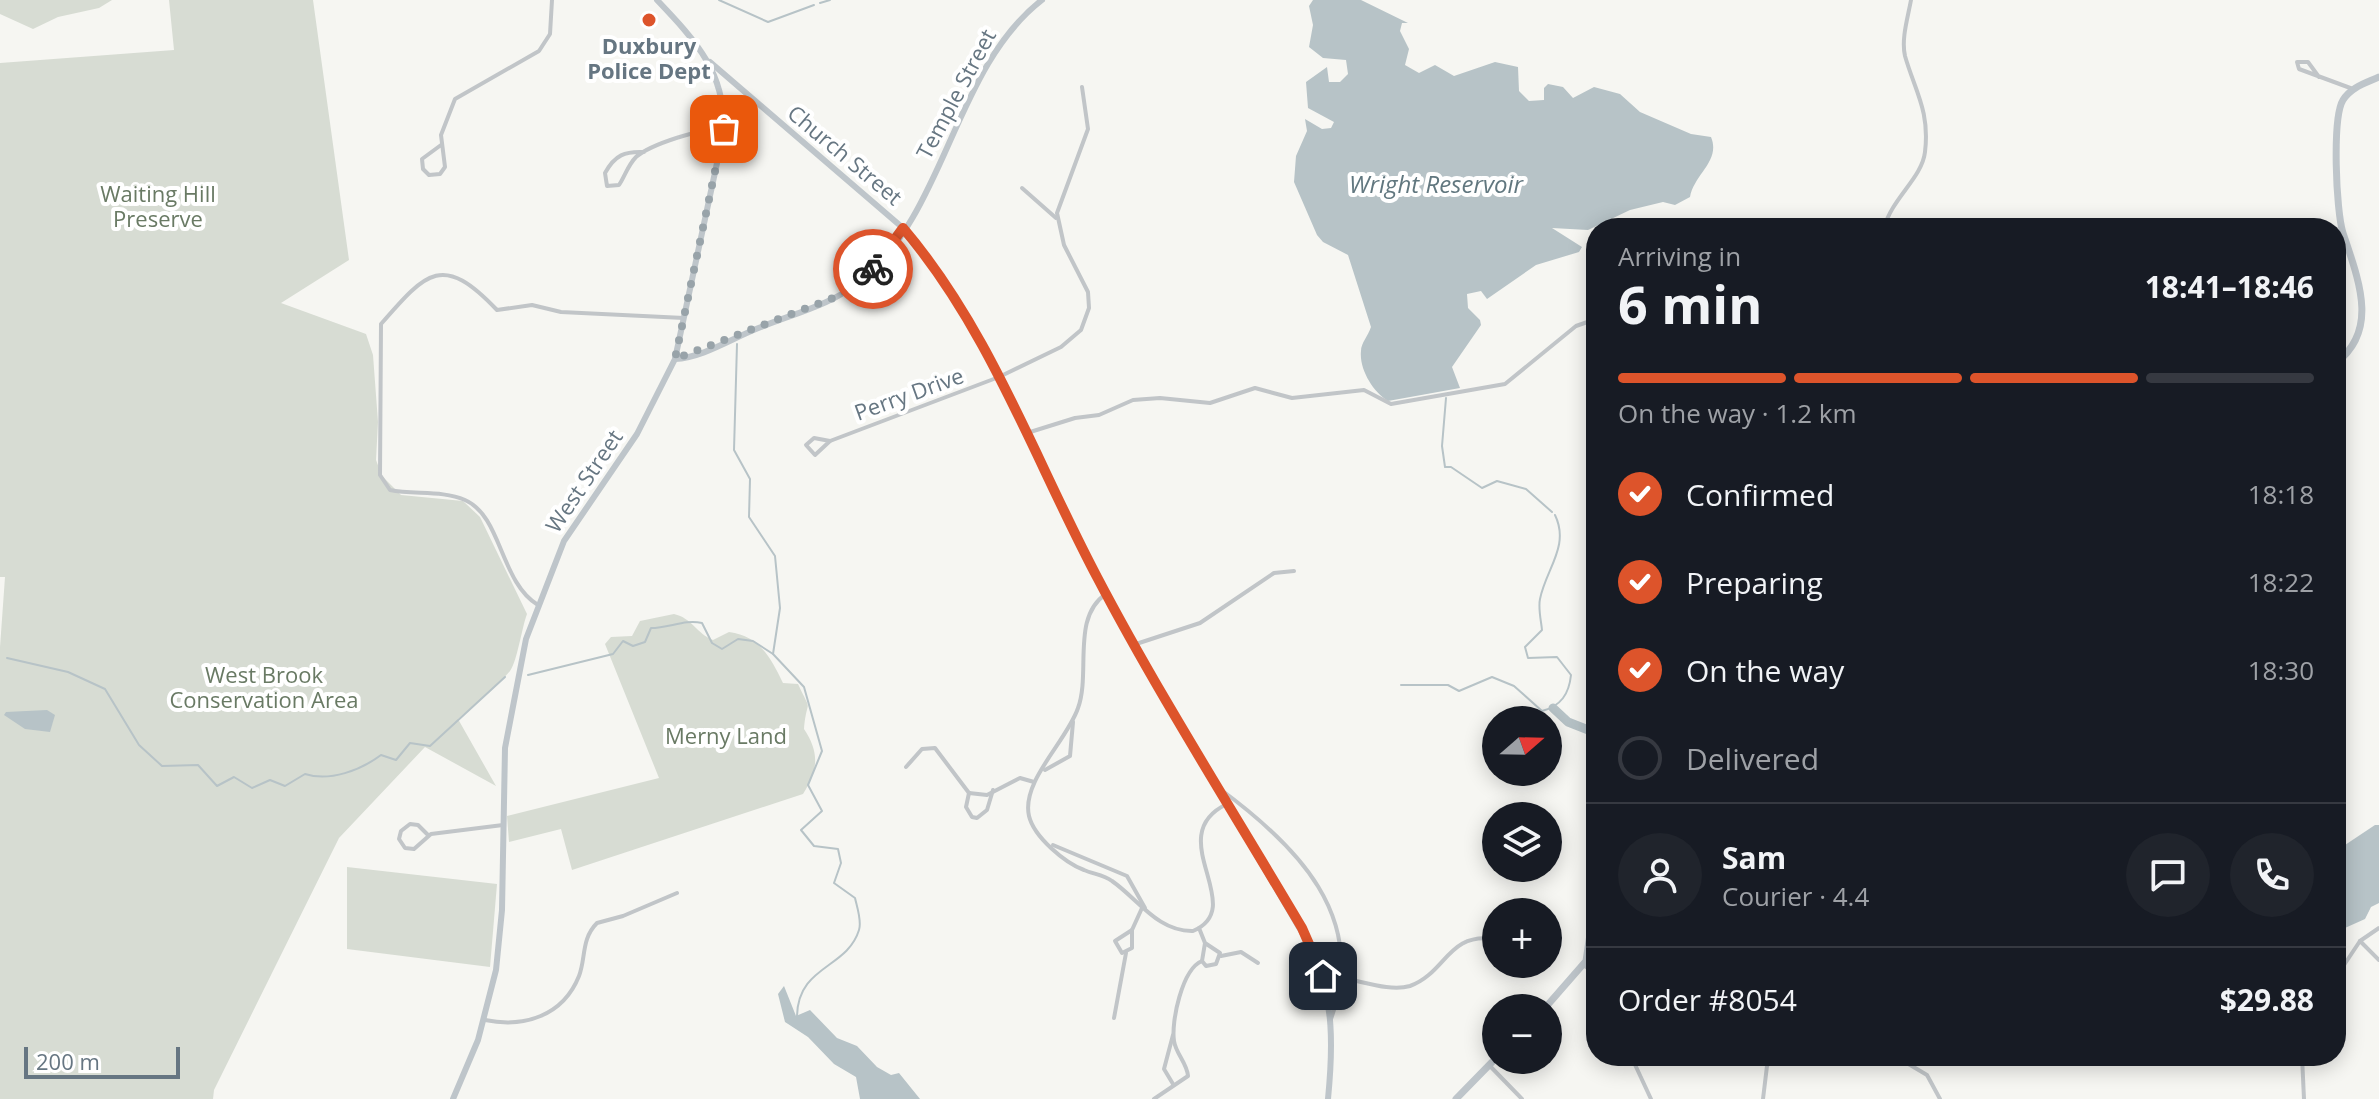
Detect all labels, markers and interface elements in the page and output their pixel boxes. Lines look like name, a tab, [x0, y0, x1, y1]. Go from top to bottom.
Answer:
marker: Duxbury Police Dept	[640, 11, 658, 29]
street label: Temple Street	[908, 23, 1002, 164]
place label: Duxbury Police Dept	[587, 30, 711, 85]
pin	[690, 95, 758, 163]
street label: Church Street	[782, 97, 909, 211]
icon: bag	[702, 107, 746, 151]
water label: Wright Reservoir	[1349, 167, 1525, 200]
park label: Waiting Hill Preserve	[100, 178, 216, 233]
courier	[833, 229, 913, 309]
text: Arriving in	[1618, 238, 1741, 274]
icon: bike	[851, 247, 895, 291]
text: 18:41–18:46	[2145, 266, 2314, 307]
text: 6 min	[1618, 268, 1762, 339]
street label: Perry Drive	[850, 359, 967, 427]
text: On the way · 1.2 km	[1618, 395, 1857, 431]
street label: West Street	[538, 423, 629, 538]
icon: check	[1618, 472, 1662, 516]
text: Confirmed	[1686, 474, 1834, 515]
text: 18:18	[2248, 476, 2314, 512]
icon: check	[1618, 560, 1662, 604]
text: Preparing	[1686, 562, 1823, 603]
text: 18:22	[2248, 564, 2314, 600]
icon: check	[1618, 648, 1662, 692]
text: On the way	[1686, 650, 1844, 691]
text: 18:30	[2248, 652, 2314, 688]
park label: West Brook Conservation Area	[170, 659, 358, 714]
north arrow	[1482, 706, 1562, 786]
map controls	[1482, 706, 1562, 1074]
park label: Merny Land	[665, 720, 787, 750]
text: Delivered	[1686, 738, 1819, 779]
button: layers	[1482, 802, 1562, 882]
button: person	[1618, 833, 1702, 917]
button: chat	[2126, 833, 2210, 917]
button: phone	[2230, 833, 2314, 917]
text: Sam	[1722, 837, 1786, 878]
text: Courier · 4.4	[1722, 878, 1869, 914]
button: +	[1482, 898, 1562, 978]
pin	[1289, 942, 1357, 1010]
icon: home	[1301, 954, 1345, 998]
text: Order #8054	[1618, 979, 1797, 1020]
text: $29.88	[2220, 979, 2314, 1020]
button: −	[1482, 994, 1562, 1074]
scale bar	[24, 1043, 180, 1079]
text: 200 m	[36, 1046, 100, 1076]

